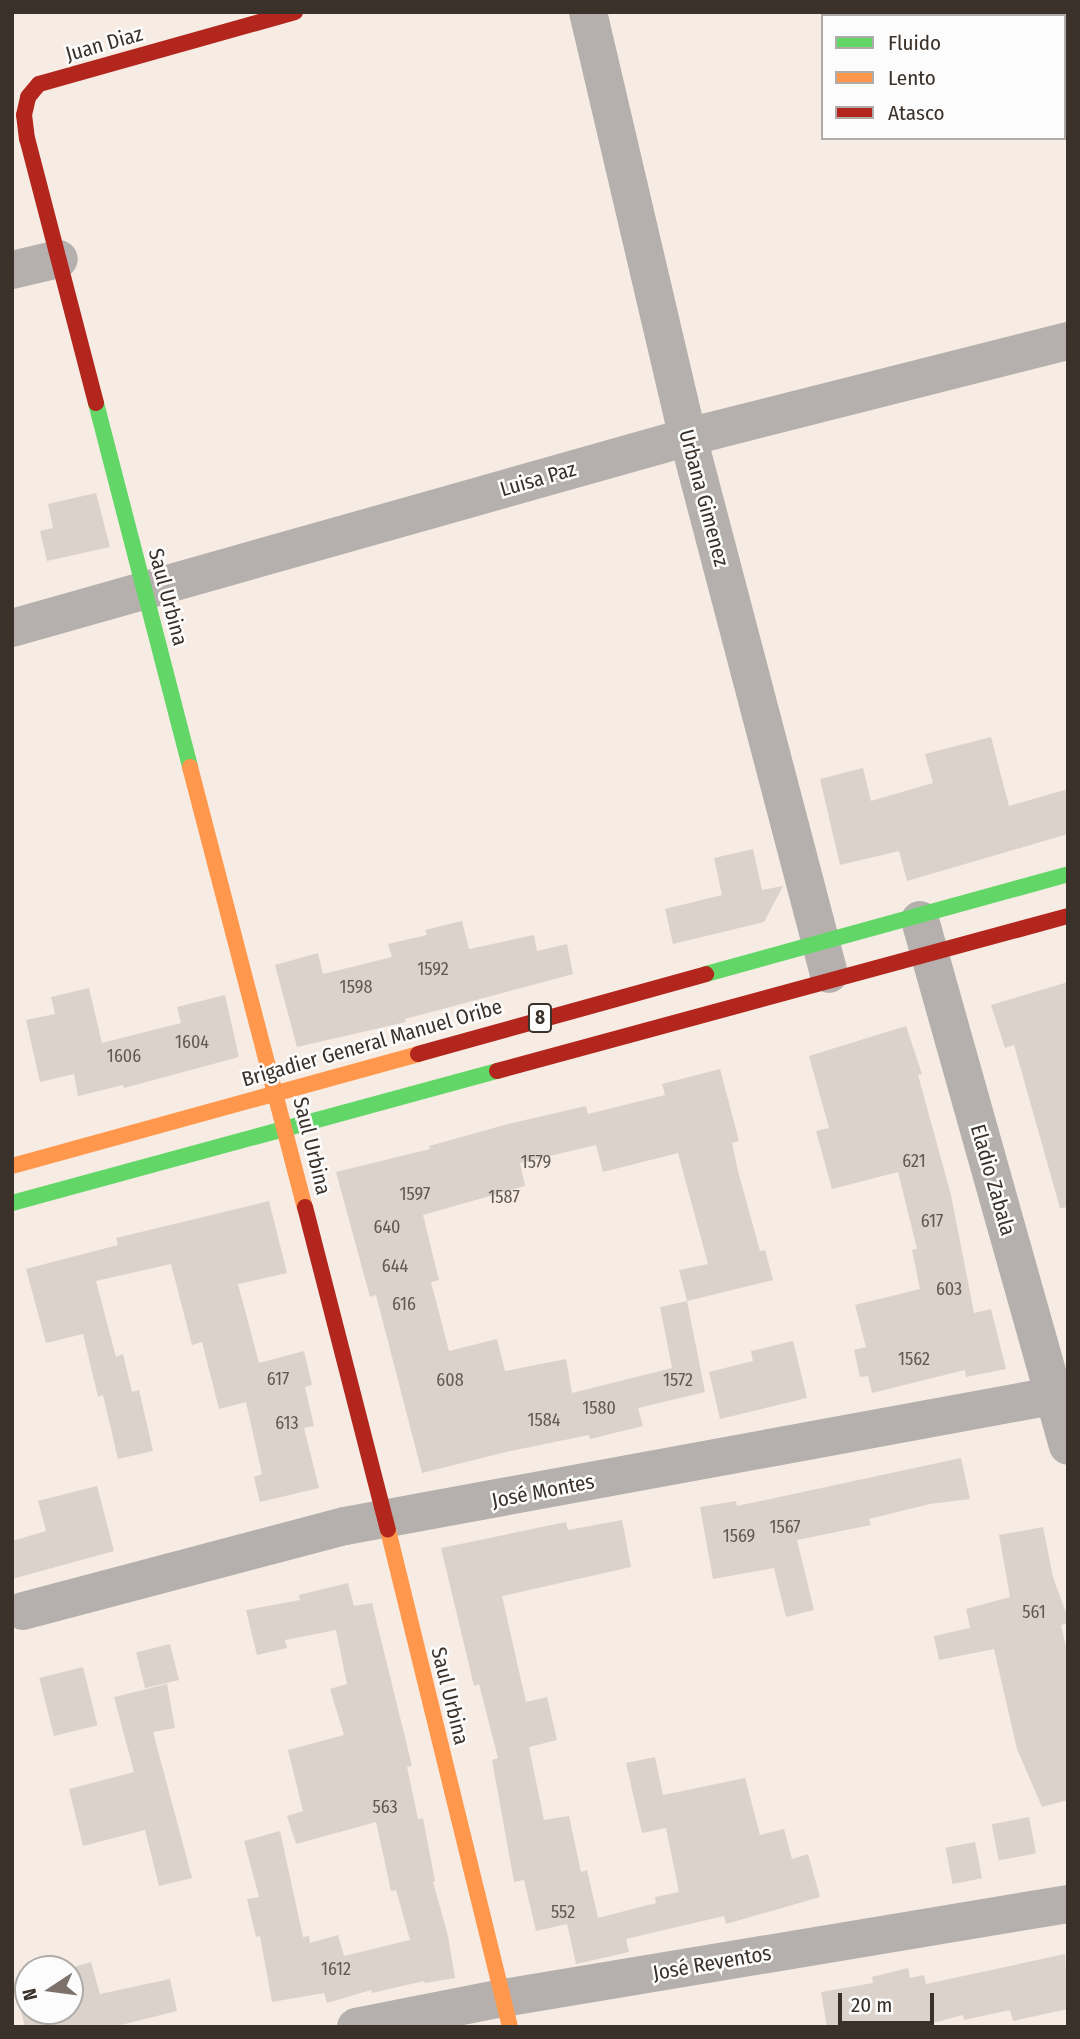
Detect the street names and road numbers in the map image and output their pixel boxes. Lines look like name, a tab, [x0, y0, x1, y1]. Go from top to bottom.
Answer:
street label: Juan Diaz	[63, 21, 145, 67]
street label: Urbana Gimenez	[674, 427, 734, 569]
street label: Luisa Paz	[497, 456, 579, 502]
street label: Saul Urbina	[143, 546, 193, 648]
street label: Brigadier General Manuel Oribe	[239, 994, 505, 1092]
road number: 8	[528, 1002, 552, 1034]
street label: Saul Urbina	[288, 1095, 336, 1197]
street label: Eladio Zabala	[965, 1121, 1021, 1239]
street label: José Montes	[490, 1469, 596, 1513]
street label: Saul Urbina	[426, 1645, 474, 1747]
street label: José Reventos	[651, 1940, 773, 1986]

